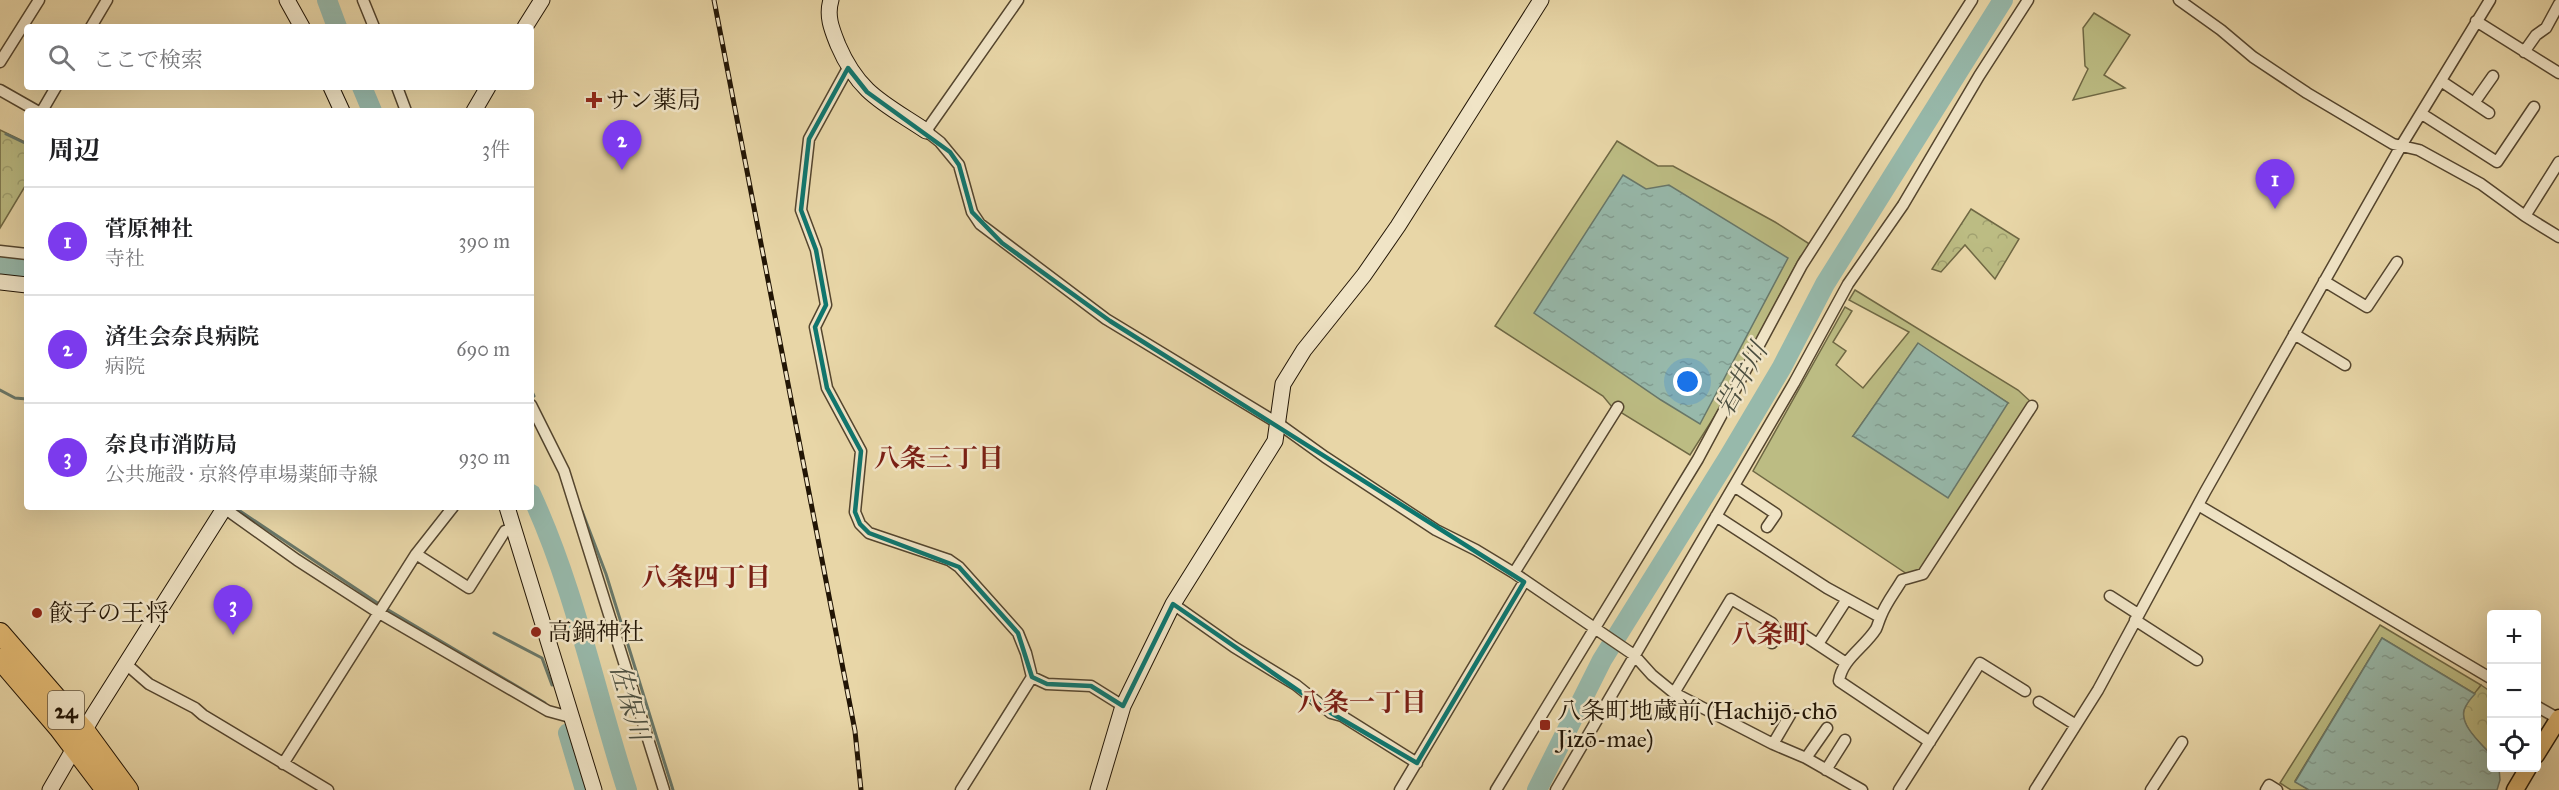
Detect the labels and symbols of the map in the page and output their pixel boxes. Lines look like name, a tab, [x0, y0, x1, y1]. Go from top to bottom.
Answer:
place label: サン薬局	[606, 85, 701, 115]
marker: サン薬局	[587, 93, 601, 107]
pin: 2	[602, 120, 642, 170]
pin: 1	[2256, 160, 2294, 209]
water label: 岩井川	[1708, 335, 1775, 421]
your location	[1673, 367, 1702, 396]
district label: 八条三丁目	[874, 442, 1004, 474]
district label: 八条四丁目	[641, 561, 771, 593]
pin: 3	[214, 586, 252, 635]
place label: 餃子の王将	[49, 598, 169, 628]
marker: 餃子の王将	[30, 606, 44, 620]
place label: 高鍋神社	[548, 617, 644, 647]
district label: 八条町	[1731, 618, 1809, 650]
marker: 高鍋神社	[529, 625, 543, 639]
water label: 佐保川	[604, 660, 657, 747]
district label: 八条一丁目	[1297, 686, 1427, 718]
road number: 24	[48, 691, 84, 729]
place label: 八条町地蔵前 (Hachijō-chō Jizō-mae)	[1554, 696, 1837, 754]
marker: 八条町地蔵前 (Hachijō-chō Jizō-mae)	[1538, 718, 1552, 732]

